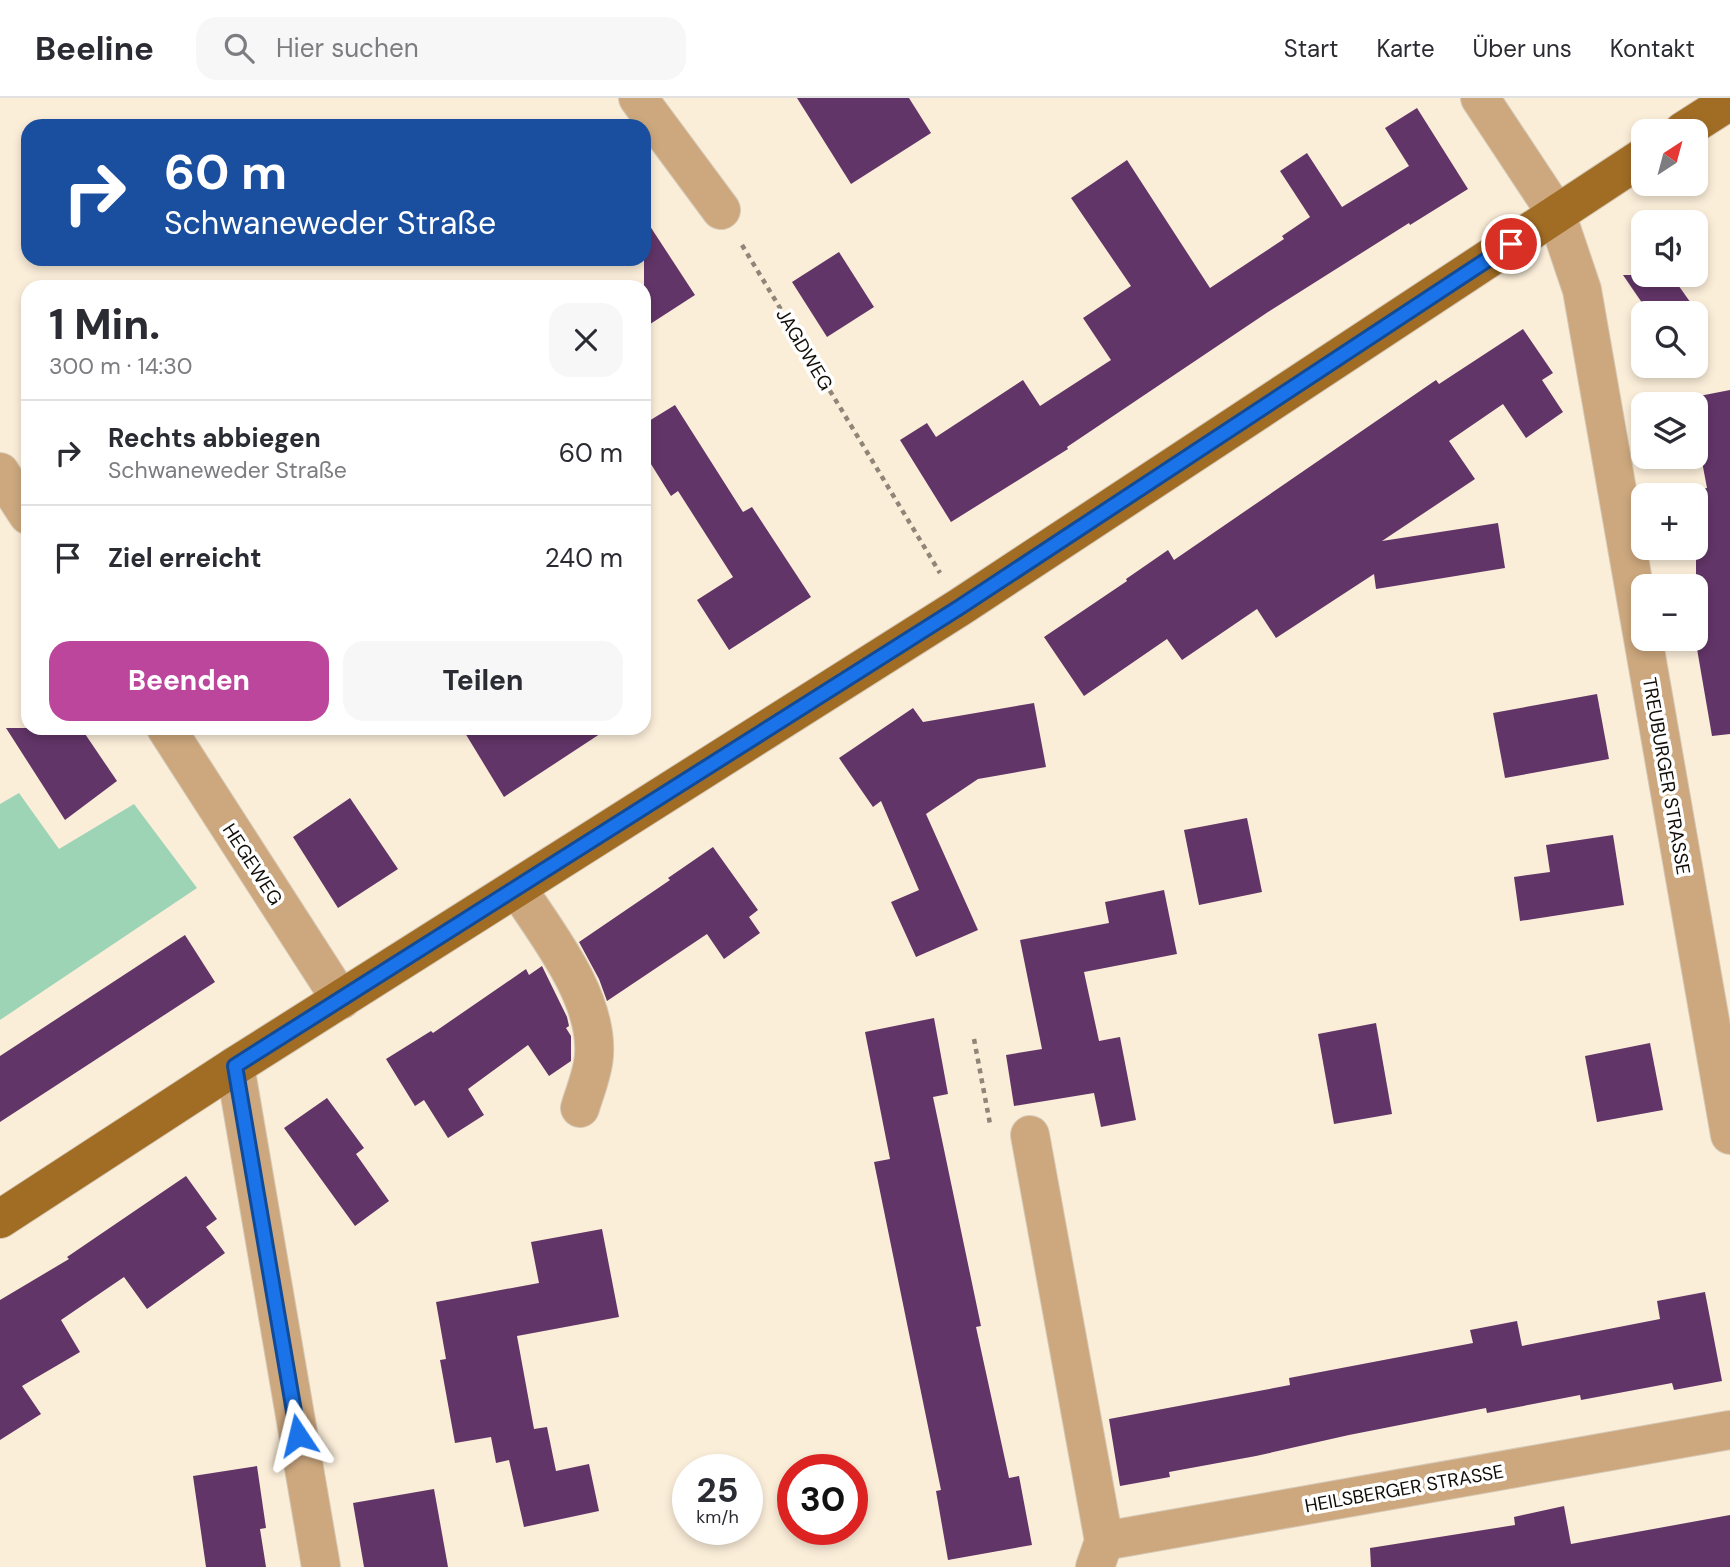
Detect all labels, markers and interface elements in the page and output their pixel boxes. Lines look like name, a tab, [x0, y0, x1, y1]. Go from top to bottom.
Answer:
search box	[196, 17, 686, 80]
text: Beeline	[35, 27, 154, 70]
icon: search	[220, 29, 258, 67]
text: Hier suchen	[276, 31, 419, 65]
text: Start	[1284, 33, 1338, 64]
text: Karte	[1376, 33, 1435, 64]
text: Über uns	[1473, 33, 1572, 64]
text: Kontakt	[1610, 33, 1695, 64]
north arrow	[1631, 119, 1708, 196]
map controls	[1631, 119, 1708, 651]
text: 60 m	[164, 140, 287, 204]
icon: right	[49, 147, 140, 238]
text: Schwaneweder Straße	[164, 202, 496, 244]
button: sound	[1631, 210, 1708, 287]
pin	[1481, 214, 1541, 274]
icon: arrive	[1492, 225, 1530, 263]
text: 1 Min.	[49, 297, 160, 352]
button: search	[1631, 301, 1708, 378]
button: close	[549, 303, 623, 377]
street label: JAGDWEG	[770, 304, 839, 395]
text: 300 m · 14:30	[49, 351, 193, 381]
button: layers	[1631, 392, 1708, 469]
text: Rechts abbiegen	[108, 421, 321, 455]
icon: right	[49, 434, 87, 472]
text: 60 m	[559, 436, 623, 470]
text: Schwaneweder Straße	[108, 455, 347, 485]
button: +	[1631, 483, 1708, 560]
icon: arrive	[49, 539, 87, 577]
text: Ziel erreicht	[108, 541, 261, 575]
text: 240 m	[545, 541, 623, 575]
button: −	[1631, 574, 1708, 651]
button: Beenden	[49, 641, 329, 721]
button: Teilen	[343, 641, 623, 721]
street label: TREUBURGER STRASSE	[1637, 676, 1696, 877]
street label: HEGEWEG	[217, 819, 288, 910]
position arrow	[261, 1398, 335, 1472]
speed limit sign: 30	[777, 1454, 868, 1545]
street label: HEILSBERGER STRASSE	[1303, 1459, 1506, 1518]
text: 25	[697, 1467, 738, 1513]
text: km/h	[696, 1505, 739, 1529]

